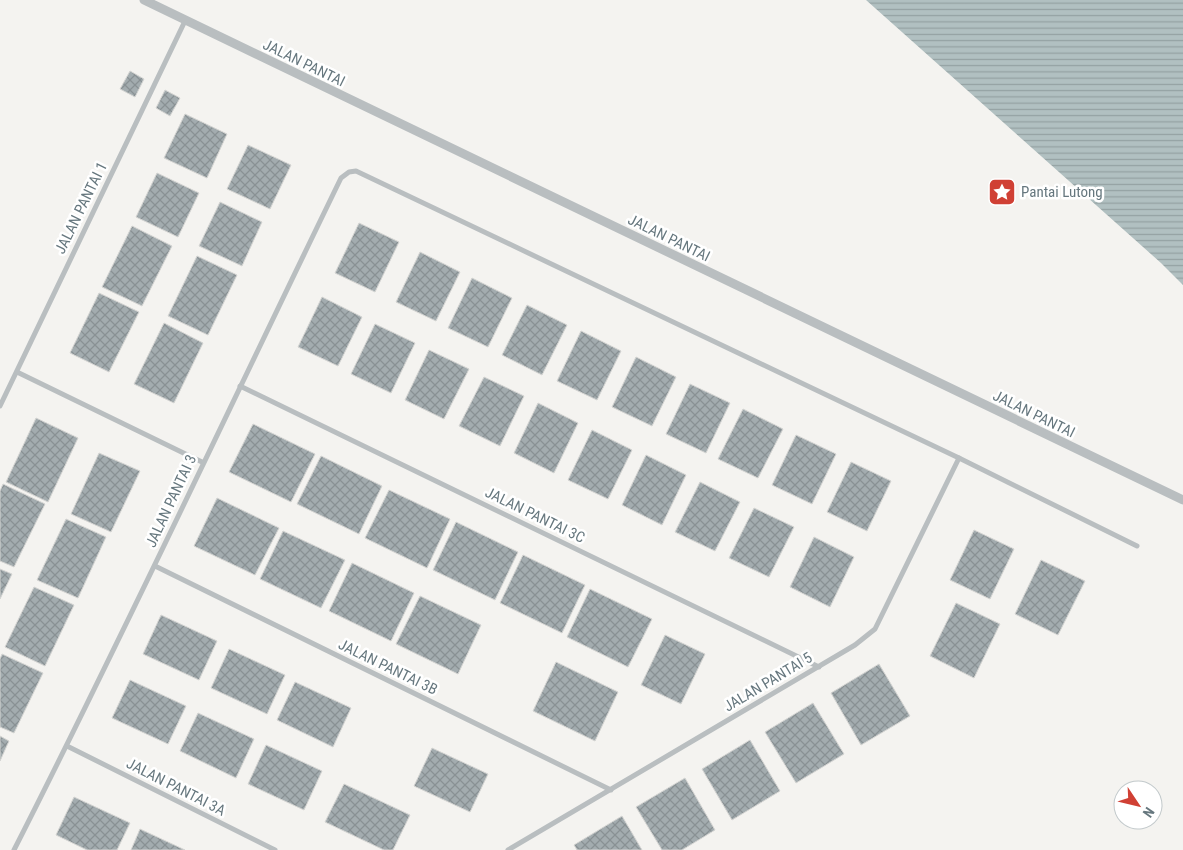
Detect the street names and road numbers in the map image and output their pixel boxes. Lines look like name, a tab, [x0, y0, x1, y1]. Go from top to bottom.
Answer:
street label: JALAN PANTAI	[260, 35, 348, 91]
street label: JALAN PANTAI 1	[51, 159, 111, 257]
street label: JALAN PANTAI	[625, 210, 713, 266]
street label: JALAN PANTAI	[990, 386, 1078, 442]
street label: JALAN PANTAI 3	[142, 452, 200, 550]
street label: JALAN PANTAI 3C	[482, 483, 588, 547]
street label: JALAN PANTAI 3B	[335, 635, 441, 699]
street label: JALAN PANTAI 5	[721, 649, 815, 715]
street label: JALAN PANTAI 3A	[124, 754, 229, 820]

